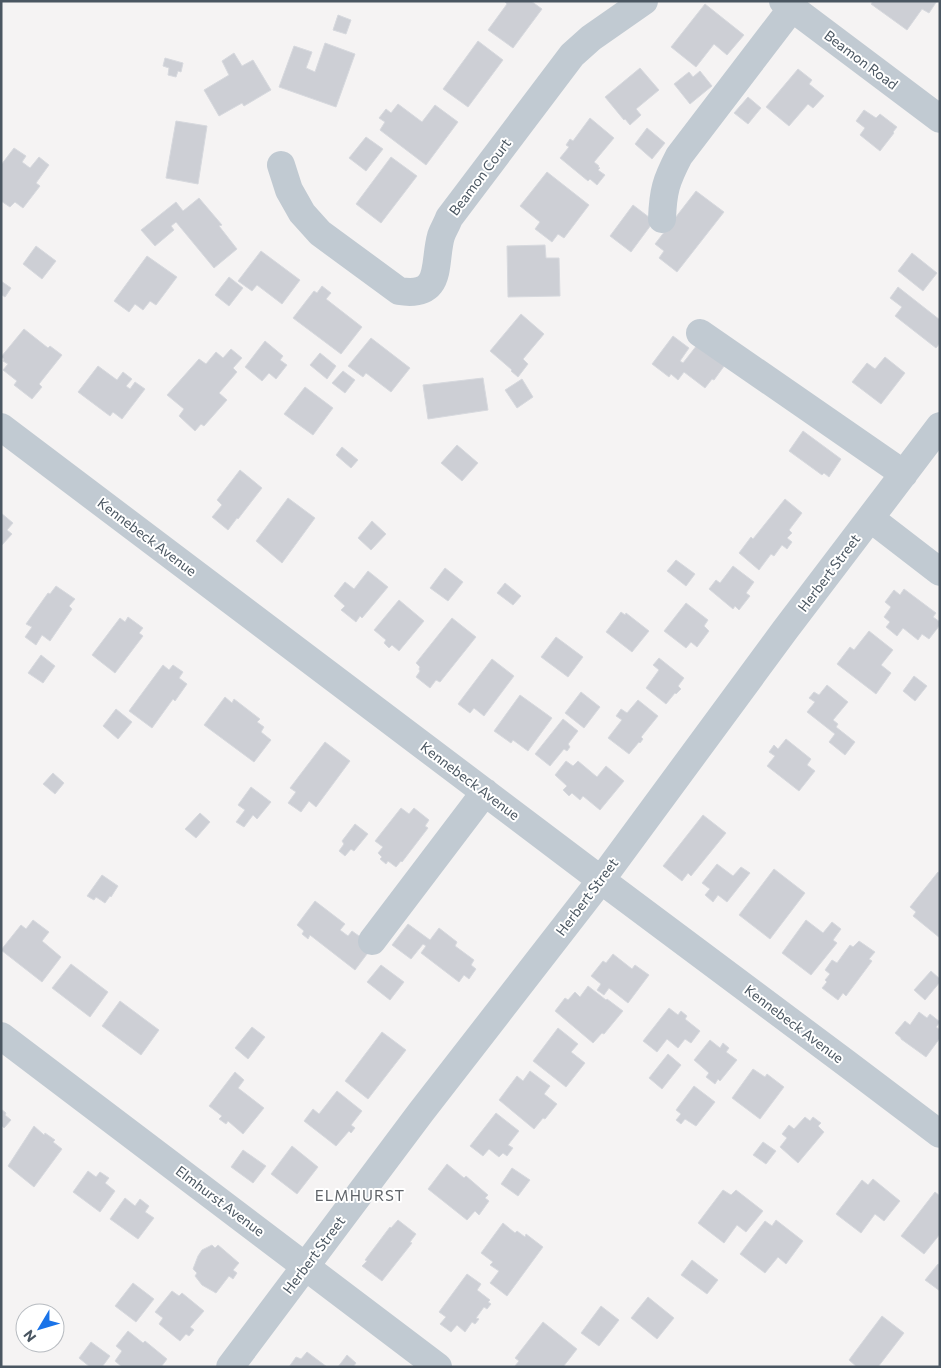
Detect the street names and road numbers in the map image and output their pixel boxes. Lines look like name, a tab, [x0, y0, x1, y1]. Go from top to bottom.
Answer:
street label: Beamon Road	[821, 26, 901, 93]
street label: Beamon Court	[445, 135, 514, 219]
street label: Kennebeck Avenue	[95, 494, 200, 579]
street label: Herbert Street	[794, 530, 863, 615]
street label: Kennebeck Avenue	[418, 738, 523, 823]
street label: Herbert Street	[552, 854, 621, 939]
street label: Kennebeck Avenue	[742, 981, 847, 1066]
street label: Elmhurst Avenue	[173, 1162, 268, 1239]
street label: Herbert Street	[279, 1212, 348, 1297]

